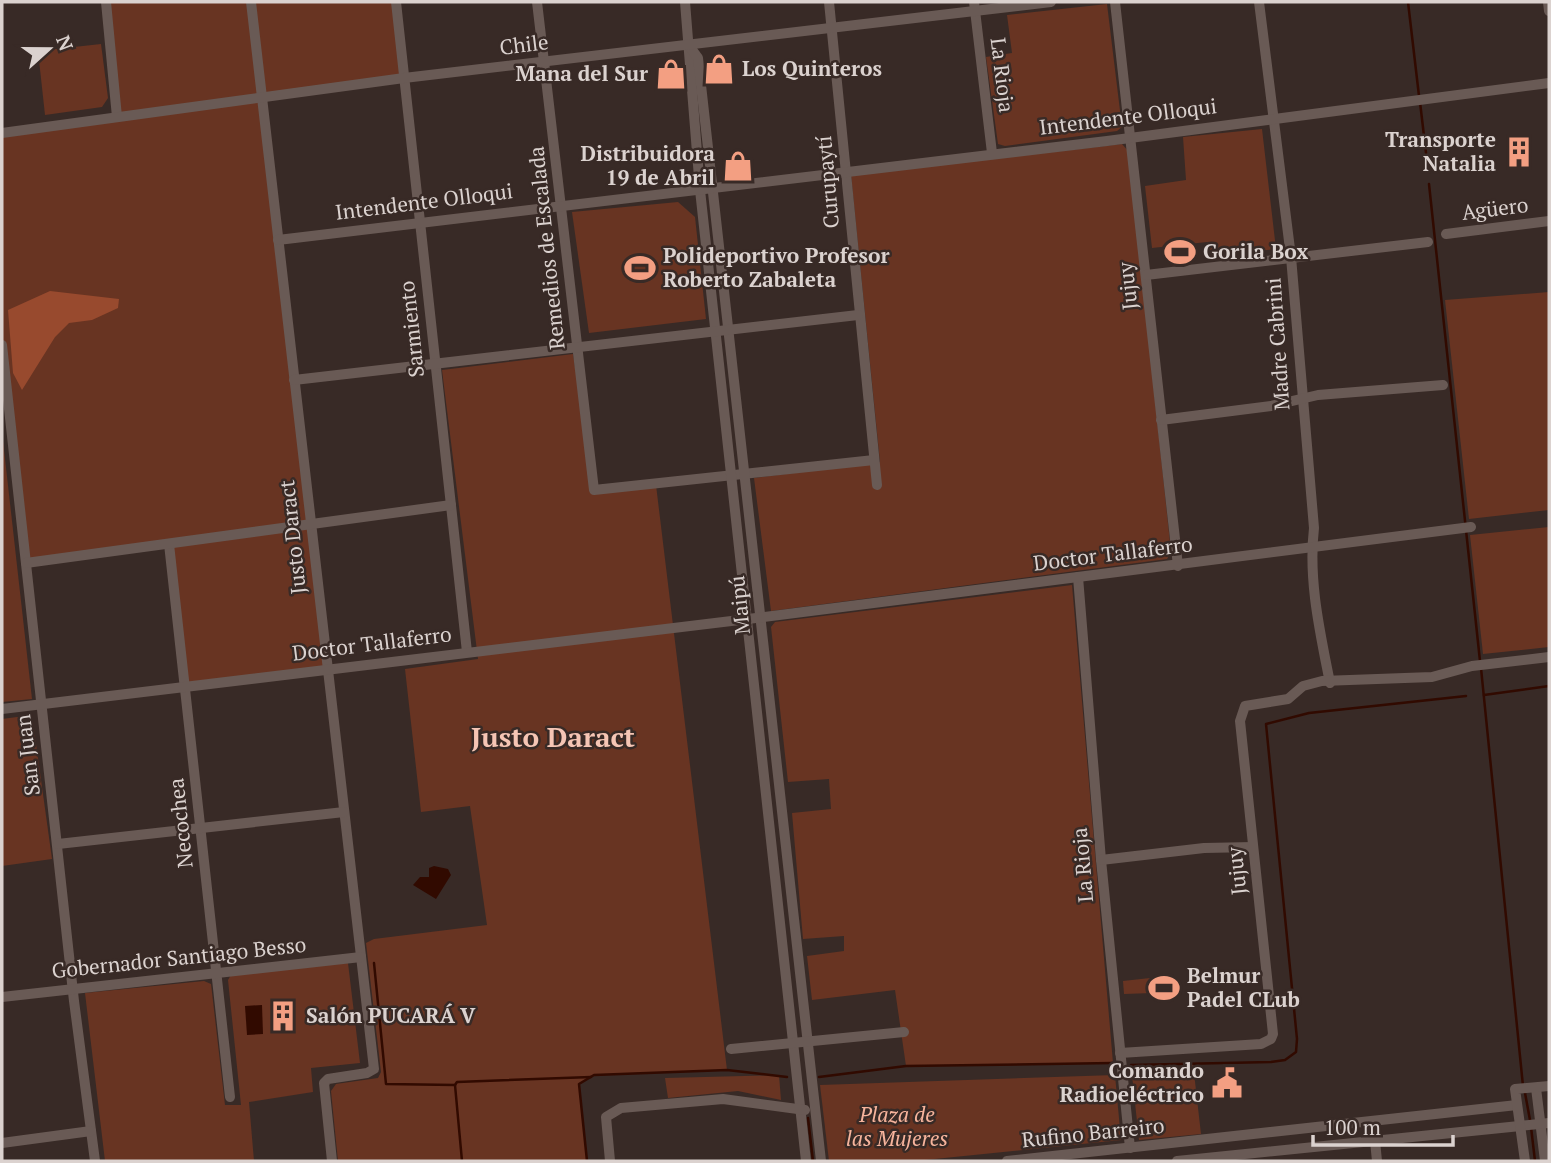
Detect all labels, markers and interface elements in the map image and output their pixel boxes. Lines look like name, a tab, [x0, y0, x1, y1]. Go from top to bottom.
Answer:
north arrow	[14, 14, 84, 84]
street label: Chile	[498, 27, 550, 61]
text: N	[51, 32, 80, 54]
street label: La Rioja	[985, 36, 1022, 114]
shop icon: Los Quinteros	[702, 52, 736, 86]
place label: Los Quinteros	[742, 54, 882, 82]
shop icon: Mana del Sur	[654, 57, 688, 91]
place label: Mana del Sur	[516, 59, 648, 87]
street label: Intendente Olloqui	[1038, 91, 1218, 141]
place label: Transporte Natalia	[1385, 125, 1496, 177]
street label: Curupaytí	[809, 134, 845, 230]
building icon: Transporte Natalia	[1502, 135, 1536, 169]
place label: Distribuidora 19 de Abril	[580, 139, 715, 191]
street label: Remedios de Escalada	[521, 145, 571, 351]
shop icon: Distribuidora 19 de Abril	[721, 149, 755, 183]
street label: Intendente Olloqui	[334, 176, 514, 226]
street label: Agüero	[1460, 190, 1530, 226]
sports icon: Gorila Box	[1163, 235, 1197, 269]
place label: Gorila Box	[1203, 237, 1309, 265]
place label: Polideportivo Profesor Roberto Zabaleta	[663, 241, 890, 293]
sports icon: Polideportivo Profesor Roberto Zabaleta	[623, 251, 657, 285]
street label: Jujuy	[1111, 260, 1143, 311]
street label: Madre Cabrini	[1258, 277, 1296, 411]
street label: Sarmiento	[392, 280, 430, 379]
street label: Justo Daract	[272, 478, 312, 596]
street label: Doctor Tallaferro	[1032, 529, 1194, 577]
street label: Maipú	[722, 574, 756, 636]
street label: Doctor Tallaferro	[291, 619, 453, 667]
street label: San Juan	[8, 712, 46, 797]
district label: Justo Daract	[471, 718, 635, 755]
street label: Necochea	[161, 776, 199, 869]
street label: La Rioja	[1065, 826, 1099, 904]
street label: Jujuy	[1220, 845, 1252, 896]
street label: Gobernador Santiago Besso	[50, 930, 308, 984]
place label: Belmur Padel CLub	[1187, 961, 1300, 1013]
sports icon: Belmur Padel CLub	[1147, 971, 1181, 1005]
building icon: Salón PUCARÁ V	[266, 999, 300, 1033]
place label: Salón PUCARÁ V	[306, 1001, 476, 1029]
place label: Comando Radioeléctrico	[1059, 1056, 1204, 1108]
public building icon: Comando Radioeléctrico	[1210, 1066, 1244, 1100]
park label: Plaza de las Mujeres	[846, 1100, 948, 1152]
scale bar	[1313, 1104, 1453, 1148]
street label: Rufino Barreiro	[1020, 1111, 1166, 1153]
text: 100 m	[1324, 1113, 1381, 1141]

